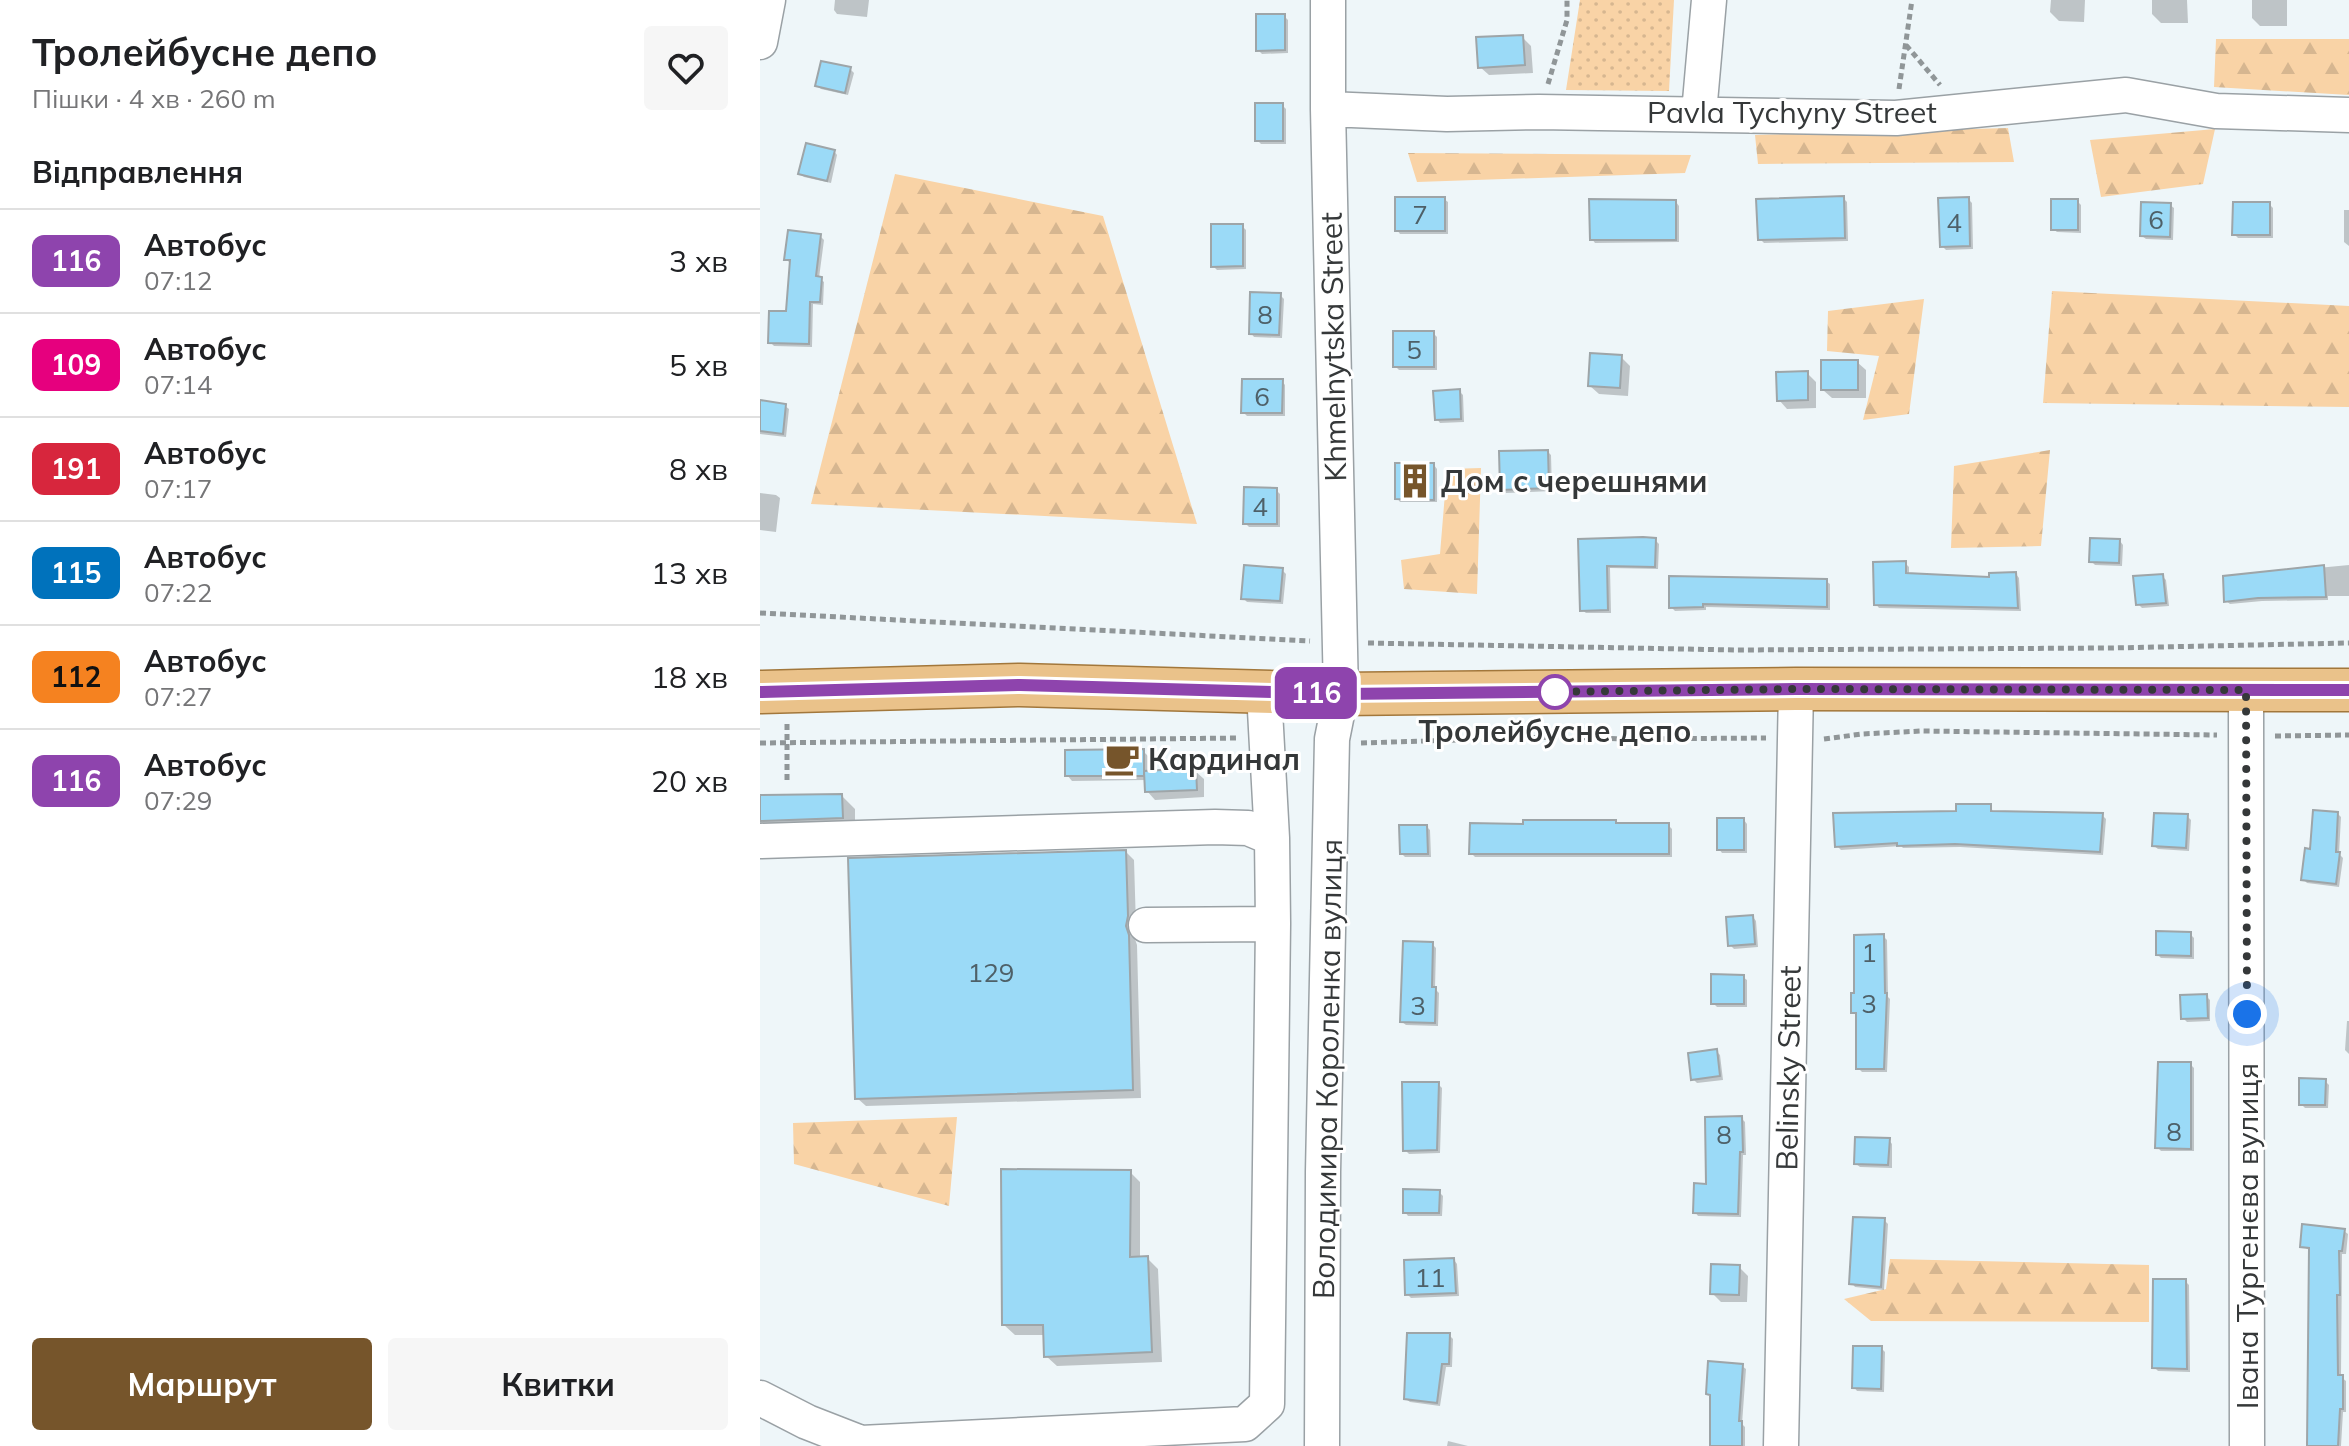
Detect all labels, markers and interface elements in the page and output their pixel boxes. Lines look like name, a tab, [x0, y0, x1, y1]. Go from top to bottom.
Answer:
button: heart	[644, 26, 728, 110]
text: Тролейбусне депо	[32, 28, 378, 76]
text: Пішки · 4 хв · 260 m	[32, 82, 276, 115]
street label: Pavla Tychyny Street	[1647, 93, 1937, 131]
text: Відправлення	[32, 153, 243, 191]
house number: 7	[1412, 198, 1428, 231]
house number: 6	[2148, 203, 2164, 236]
house number: 4	[1946, 206, 1962, 239]
street label: Khmelnytska Street	[1312, 212, 1354, 482]
text: Автобус	[144, 226, 267, 264]
text: 3 хв	[669, 242, 728, 280]
text: 116	[51, 243, 101, 278]
text: 07:12	[144, 264, 212, 297]
house number: 8	[1257, 298, 1273, 331]
text: Автобус	[144, 330, 267, 368]
house number: 5	[1406, 333, 1422, 366]
text: 5 хв	[669, 346, 728, 384]
text: 109	[51, 347, 101, 382]
text: 07:14	[144, 368, 212, 401]
house number: 6	[1254, 380, 1270, 413]
text: Автобус	[144, 434, 267, 472]
text: 8 хв	[669, 450, 728, 488]
text: 191	[51, 451, 101, 486]
building icon: Дом с черешнями	[1396, 462, 1434, 500]
place label: Дом с черешнями	[1441, 462, 1708, 500]
text: 07:17	[144, 472, 212, 505]
house number: 4	[1252, 490, 1268, 523]
text: Автобус	[144, 538, 267, 576]
text: 13 хв	[651, 554, 728, 592]
text: 115	[51, 555, 101, 590]
text: 07:22	[144, 576, 212, 609]
text: Автобус	[144, 642, 267, 680]
text: 18 хв	[651, 658, 728, 696]
text: 112	[51, 659, 101, 694]
line badge: 116	[1270, 667, 1362, 719]
text: 116	[1291, 675, 1341, 710]
marker: Тролейбусне депо	[1538, 675, 1572, 709]
text: 07:27	[144, 680, 212, 713]
place label: Тролейбусне депо	[1419, 712, 1691, 750]
cafe icon: Кардинал	[1103, 740, 1141, 778]
place label: Кардинал	[1148, 740, 1300, 778]
text: Автобус	[144, 746, 267, 784]
text: 20 хв	[651, 762, 728, 800]
text: 116	[51, 763, 101, 798]
text: 07:29	[144, 784, 212, 817]
street label: Володимира Короленка вулиця	[1304, 839, 1350, 1299]
house number: 1	[1861, 936, 1877, 969]
house number: 129	[968, 956, 1014, 989]
street label: Belinsky Street	[1767, 965, 1809, 1171]
house number: 3	[1861, 987, 1877, 1020]
house number: 3	[1410, 989, 1426, 1022]
your location	[2227, 994, 2267, 1034]
street label: Івана Тургенєва вулиця	[2228, 1063, 2266, 1409]
house number: 8	[2166, 1115, 2182, 1148]
house number: 8	[1716, 1118, 1732, 1151]
house number: 11	[1414, 1261, 1446, 1294]
button: Маршрут	[32, 1338, 372, 1430]
button: Квитки	[388, 1338, 728, 1430]

